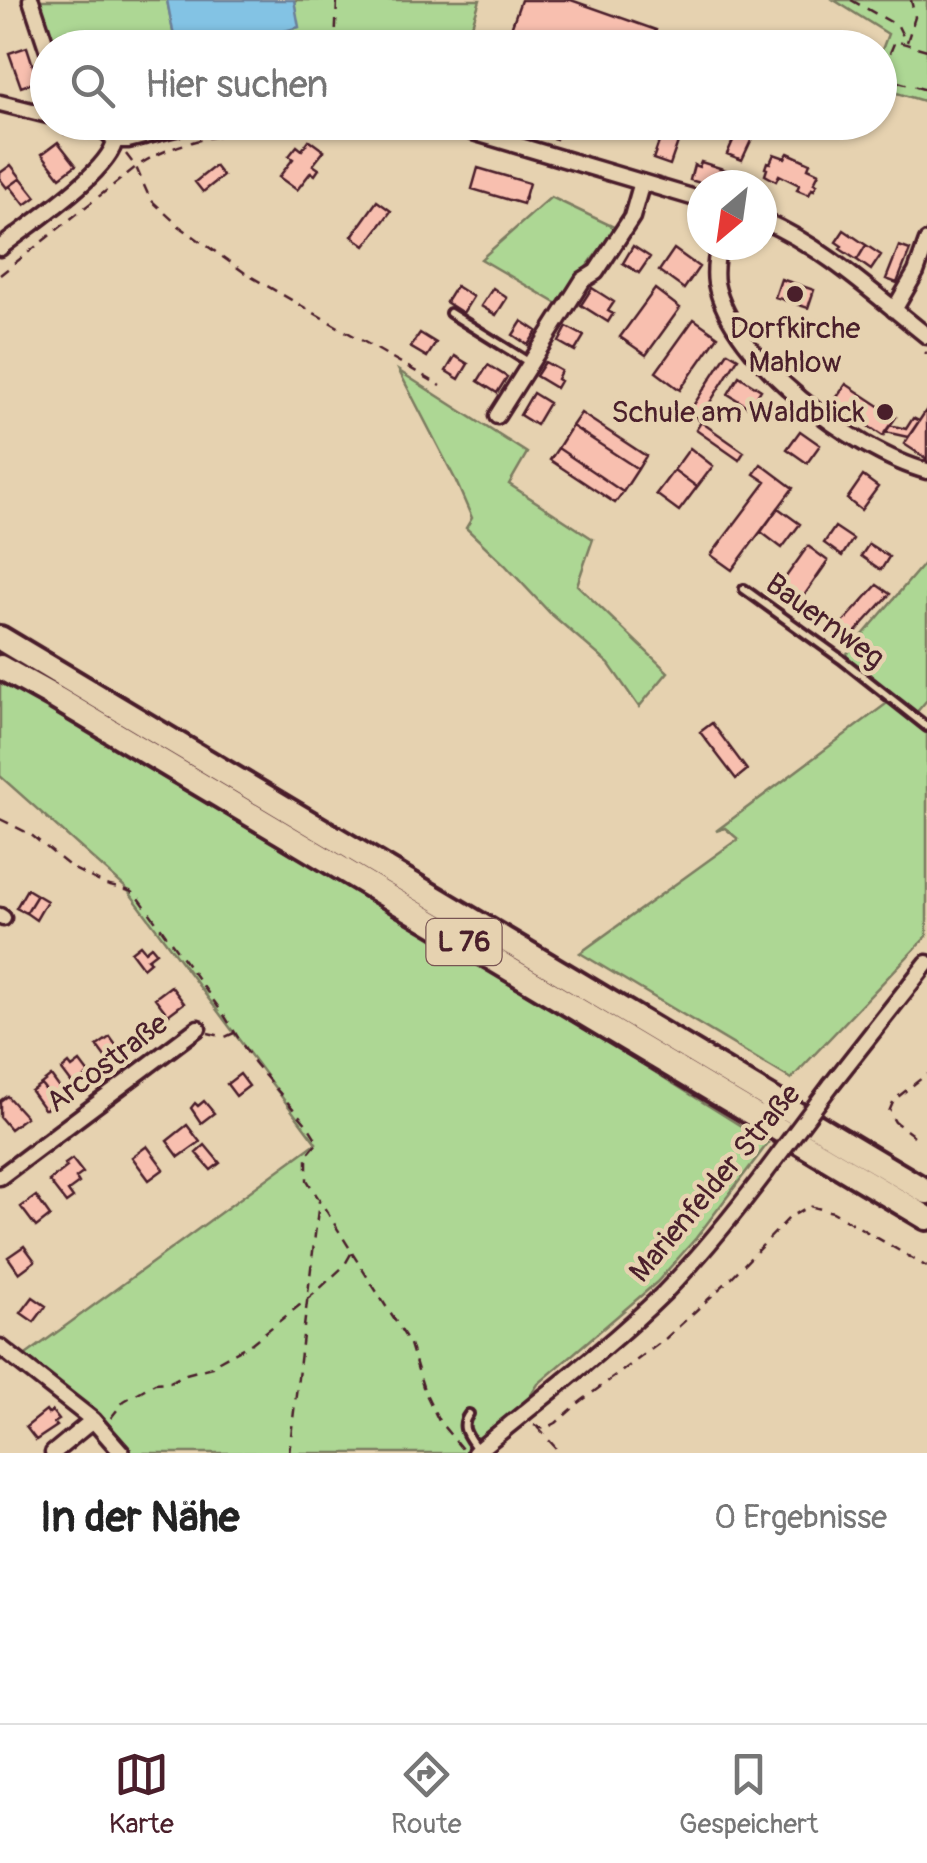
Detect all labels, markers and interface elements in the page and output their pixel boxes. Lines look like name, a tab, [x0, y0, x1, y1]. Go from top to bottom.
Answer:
search box	[30, 30, 897, 140]
icon: search	[65, 58, 120, 113]
text: Hier suchen	[145, 61, 328, 109]
north arrow	[687, 170, 777, 260]
marker: Dorfkirche Mahlow	[784, 283, 806, 305]
place label: Dorfkirche Mahlow	[730, 310, 860, 381]
place label: Schule am Waldblick	[611, 394, 865, 431]
marker: Schule am Waldblick	[874, 401, 896, 423]
street label: Bauernweg	[758, 565, 892, 677]
road number: L 76	[426, 919, 502, 965]
street label: Arcostraße	[39, 1005, 175, 1121]
street label: Marienfelder Straße	[621, 1076, 809, 1290]
text: In der Nähe	[40, 1492, 239, 1544]
text: 0 Ergebnisse	[714, 1498, 887, 1538]
tab: Karte	[109, 1747, 174, 1842]
tab: Route	[391, 1747, 462, 1842]
tab: Gespeichert	[679, 1747, 818, 1842]

